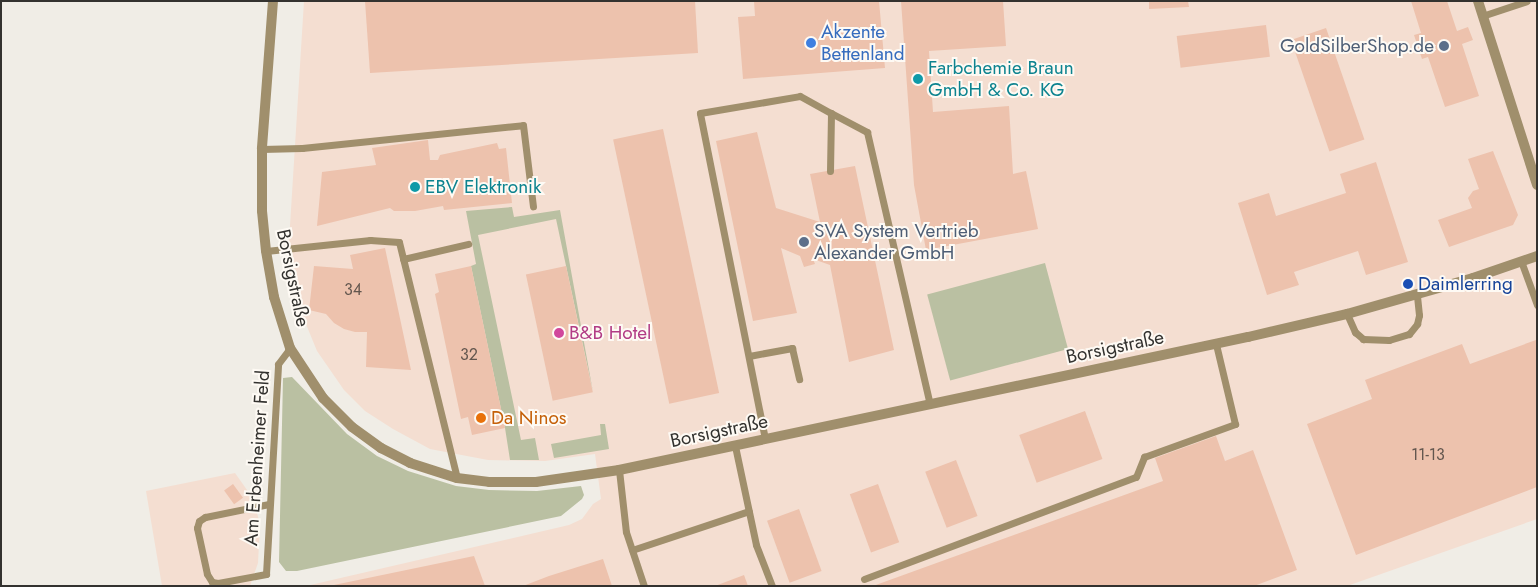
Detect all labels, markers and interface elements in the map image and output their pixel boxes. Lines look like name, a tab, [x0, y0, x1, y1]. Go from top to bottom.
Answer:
place label: Akzente Bettenland	[821, 21, 905, 65]
place label: GoldSilberShop.de	[1280, 35, 1434, 57]
marker: Akzente Bettenland	[805, 37, 817, 49]
marker: GoldSilberShop.de	[1438, 40, 1450, 52]
place label: Farbchemie Braun GmbH & Co. KG	[928, 57, 1074, 101]
marker: Farbchemie Braun GmbH & Co. KG	[912, 73, 924, 85]
place label: EBV Elektronik	[425, 176, 541, 198]
marker: EBV Elektronik	[409, 181, 421, 193]
place label: SVA System Vertrieb Alexander GmbH	[814, 220, 979, 264]
street label: Borsigstraße	[272, 227, 314, 329]
marker: SVA System Vertrieb Alexander GmbH	[798, 236, 810, 248]
place label: Daimlerring	[1418, 273, 1513, 295]
marker: Daimlerring	[1402, 278, 1414, 290]
house number: 34	[344, 280, 362, 300]
place label: B&B Hotel	[569, 322, 651, 344]
street label: Borsigstraße	[1064, 326, 1166, 368]
marker: B&B Hotel	[553, 327, 565, 339]
house number: 32	[460, 345, 478, 365]
street label: Am Erbenheimer Feld	[239, 369, 275, 547]
place label: Da Ninos	[491, 407, 566, 429]
street label: Borsigstraße	[668, 410, 770, 452]
marker: Da Ninos	[475, 412, 487, 424]
house number: 11-13	[1411, 445, 1445, 465]

